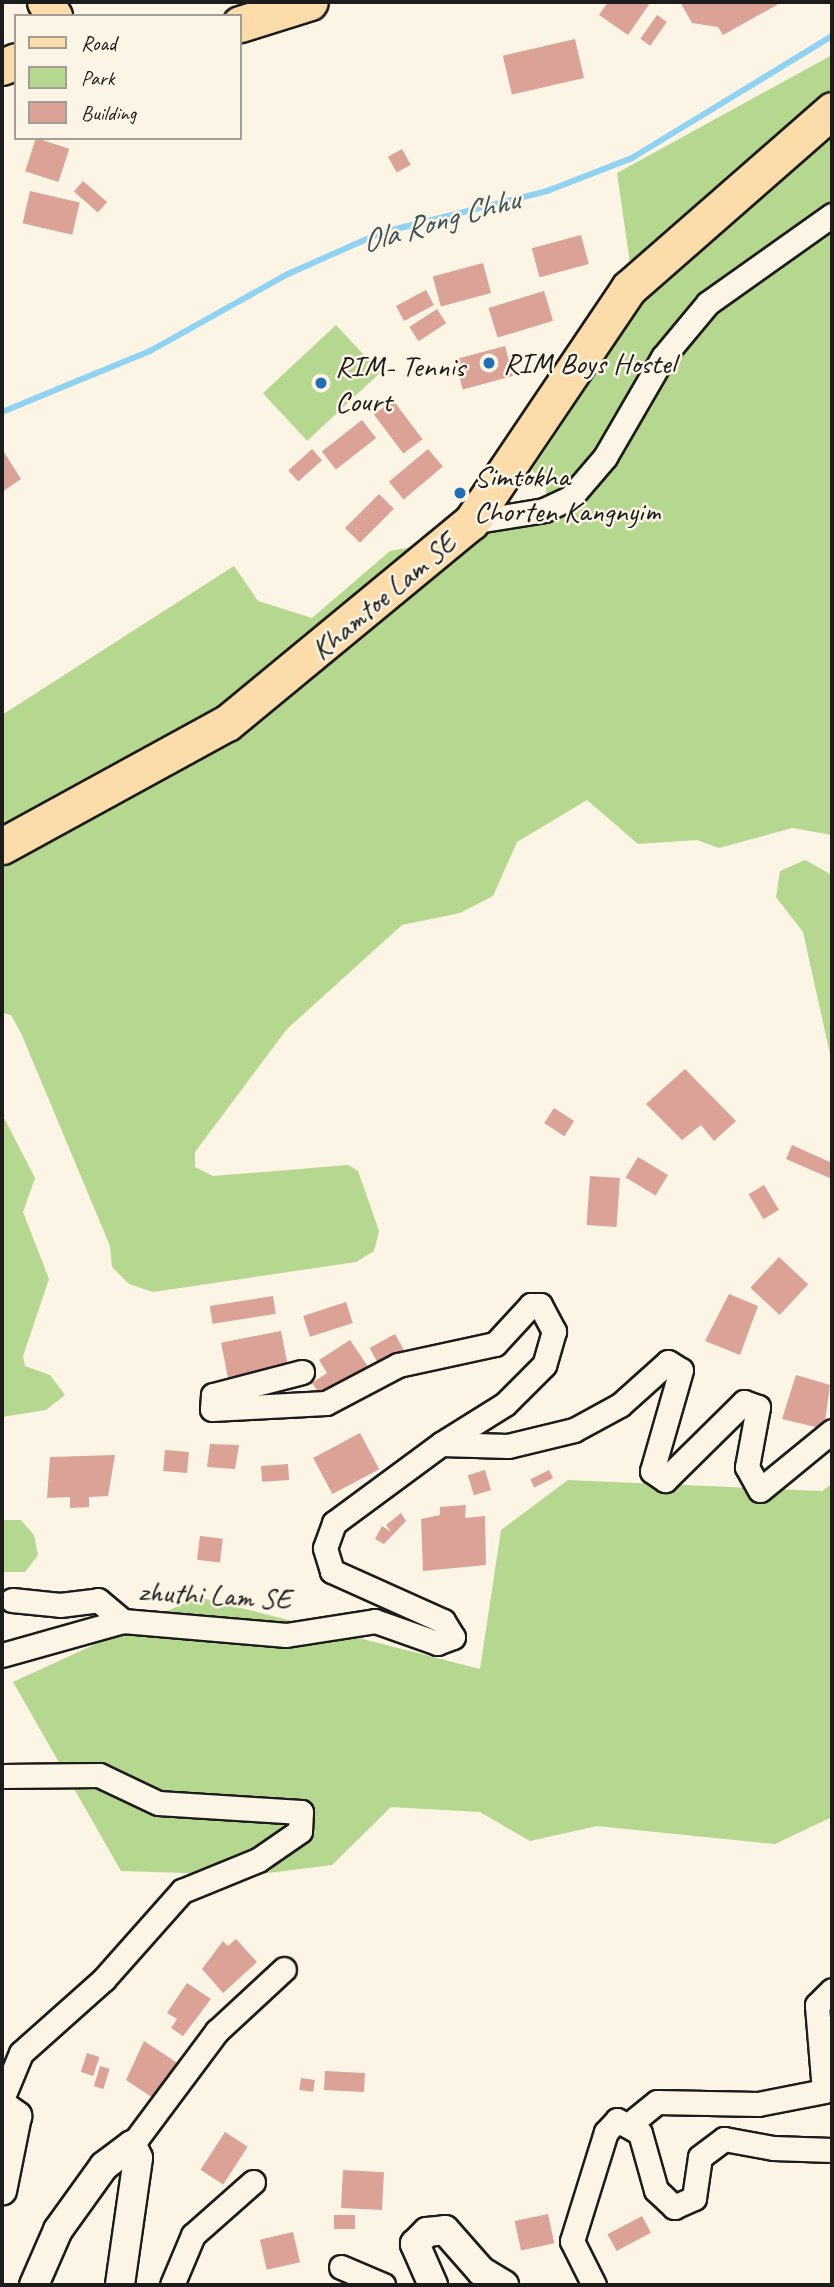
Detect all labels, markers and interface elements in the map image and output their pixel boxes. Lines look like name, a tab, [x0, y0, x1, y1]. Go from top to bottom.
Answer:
legend	[14, 14, 242, 140]
text: Road	[81, 30, 116, 56]
text: Park	[81, 65, 114, 91]
text: Building	[81, 100, 136, 126]
water label: Ola Rong Chhu	[357, 180, 523, 262]
place label: RIM Boys Hostel	[503, 345, 676, 381]
place label: RIM- Tennis Court	[335, 348, 465, 418]
marker: RIM Boys Hostel	[481, 355, 497, 371]
marker: RIM- Tennis Court	[313, 375, 329, 391]
place label: Simtokha Chorten Kangnyim	[474, 458, 663, 528]
marker: Simtokha Chorten Kangnyim	[452, 485, 468, 501]
street label: Khamtoe Lam SE	[303, 525, 463, 667]
street label: zhuthi Lam SE	[139, 1573, 291, 1617]

